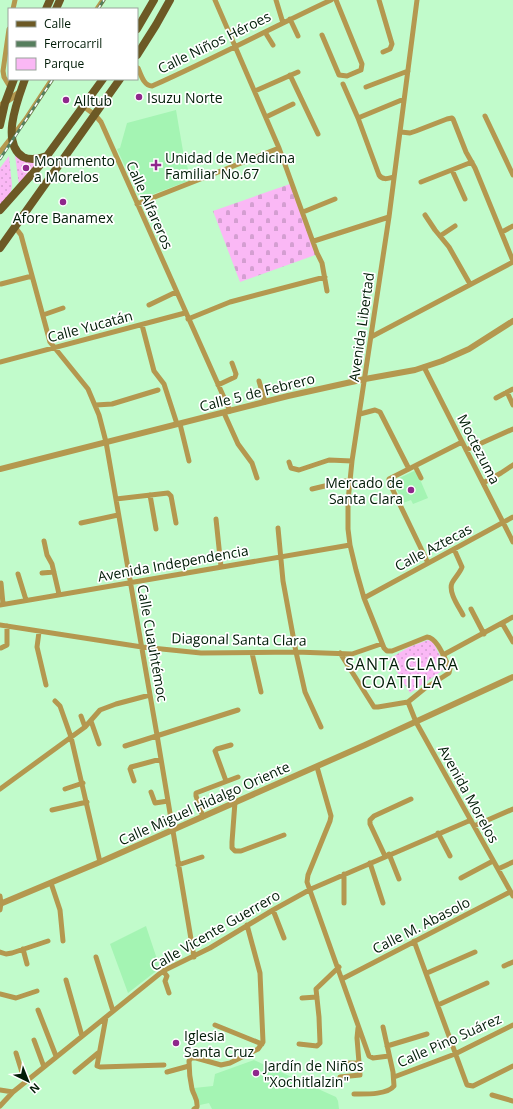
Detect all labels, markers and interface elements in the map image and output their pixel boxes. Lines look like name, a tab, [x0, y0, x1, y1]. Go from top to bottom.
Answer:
street label: Calle Niños Héroes	[154, 6, 274, 78]
legend	[8, 8, 138, 80]
text: Calle	[44, 15, 71, 32]
text: Ferrocarril	[44, 35, 102, 52]
text: Parque	[44, 55, 84, 72]
place label: Isuzu Norte	[147, 88, 223, 107]
place label: Alltub	[74, 91, 112, 110]
marker: Isuzu Norte	[134, 92, 144, 102]
marker: Alltub	[61, 95, 71, 105]
place label: Unidad de Medicina Familiar No.67	[165, 148, 295, 183]
place label: Monumento a Morelos	[34, 151, 115, 186]
street label: Calle Alfareros	[122, 158, 178, 252]
marker: Unidad de Medicina Familiar No.67	[150, 159, 162, 171]
marker: Monumento a Morelos	[21, 163, 31, 173]
marker: Afore Banamex	[58, 197, 68, 207]
place label: Afore Banamex	[13, 208, 114, 227]
street label: Avenida Libertad	[344, 271, 378, 383]
street label: Calle Yucatán	[45, 306, 135, 346]
street label: Calle 5 de Febrero	[197, 368, 317, 416]
street label: Moctezuma	[453, 411, 505, 487]
place label: Mercado de Santa Clara	[325, 473, 403, 508]
marker: Mercado de Santa Clara	[406, 485, 416, 495]
street label: Calle Aztecas	[391, 519, 475, 575]
street label: Avenida Independencia	[96, 540, 250, 586]
street label: Calle Cuauhtémoc	[133, 583, 173, 703]
street label: Diagonal Santa Clara	[171, 628, 307, 650]
district label: SANTA CLARA COATITLA	[345, 653, 459, 693]
street label: Avenida Morelos	[434, 742, 504, 847]
street label: Calle Miguel Hidalgo Oriente	[115, 757, 293, 849]
street label: Calle Vicente Guerrero	[147, 885, 283, 975]
street label: Calle M. Abasolo	[369, 892, 473, 958]
street label: Calle Pino Suárez	[394, 1008, 504, 1071]
place label: Iglesia Santa Cruz	[184, 1026, 255, 1061]
marker: Iglesia Santa Cruz	[171, 1038, 181, 1048]
place label: Jardín de Niños "Xochitlalzin"	[262, 1056, 364, 1091]
north arrow	[8, 1061, 48, 1101]
marker: Jardín de Niños "Xochitlalzin"	[251, 1068, 261, 1078]
text: N	[27, 1080, 44, 1097]

